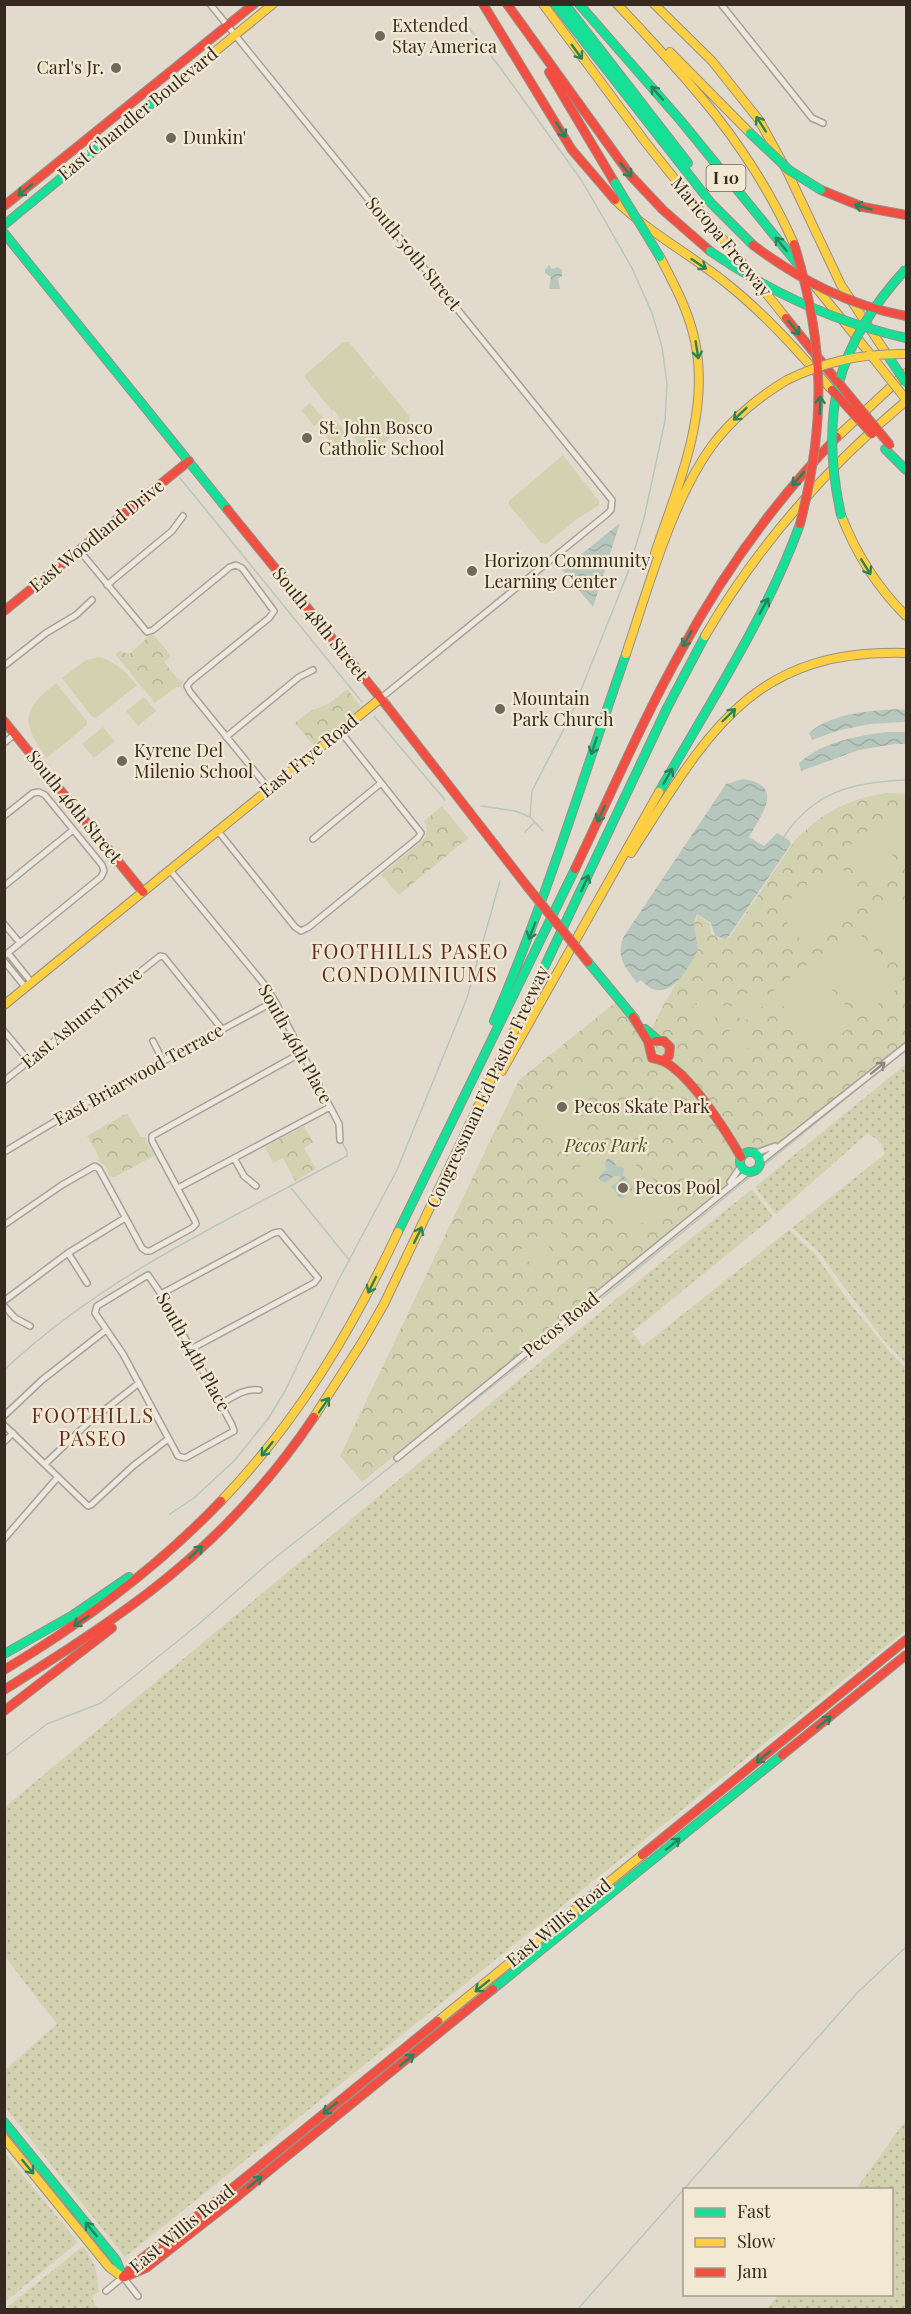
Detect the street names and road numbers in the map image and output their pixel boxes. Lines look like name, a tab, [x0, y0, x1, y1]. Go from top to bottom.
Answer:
street label: East Chandler Boulevard	[52, 41, 223, 185]
road number: I 10	[706, 165, 746, 191]
street label: Maricopa Freeway	[666, 171, 778, 301]
street label: South 50th Street	[361, 192, 467, 316]
street label: East Woodland Drive	[24, 473, 169, 597]
street label: South 48th Street	[268, 562, 374, 685]
street label: East Frye Road	[254, 708, 363, 802]
street label: South 46th Street	[22, 745, 128, 868]
street label: East Ashurst Drive	[16, 961, 147, 1073]
street label: Congressman Ed Pastor Freeway	[420, 962, 554, 1212]
street label: South 46th Place	[253, 980, 339, 1108]
street label: East Briarwood Terrace	[50, 1018, 228, 1131]
street label: Pecos Road	[517, 1286, 604, 1362]
street label: South 44th Place	[151, 1288, 237, 1415]
street label: East Willis Road	[501, 1872, 616, 1972]
street label: East Willis Road	[124, 2178, 239, 2278]

